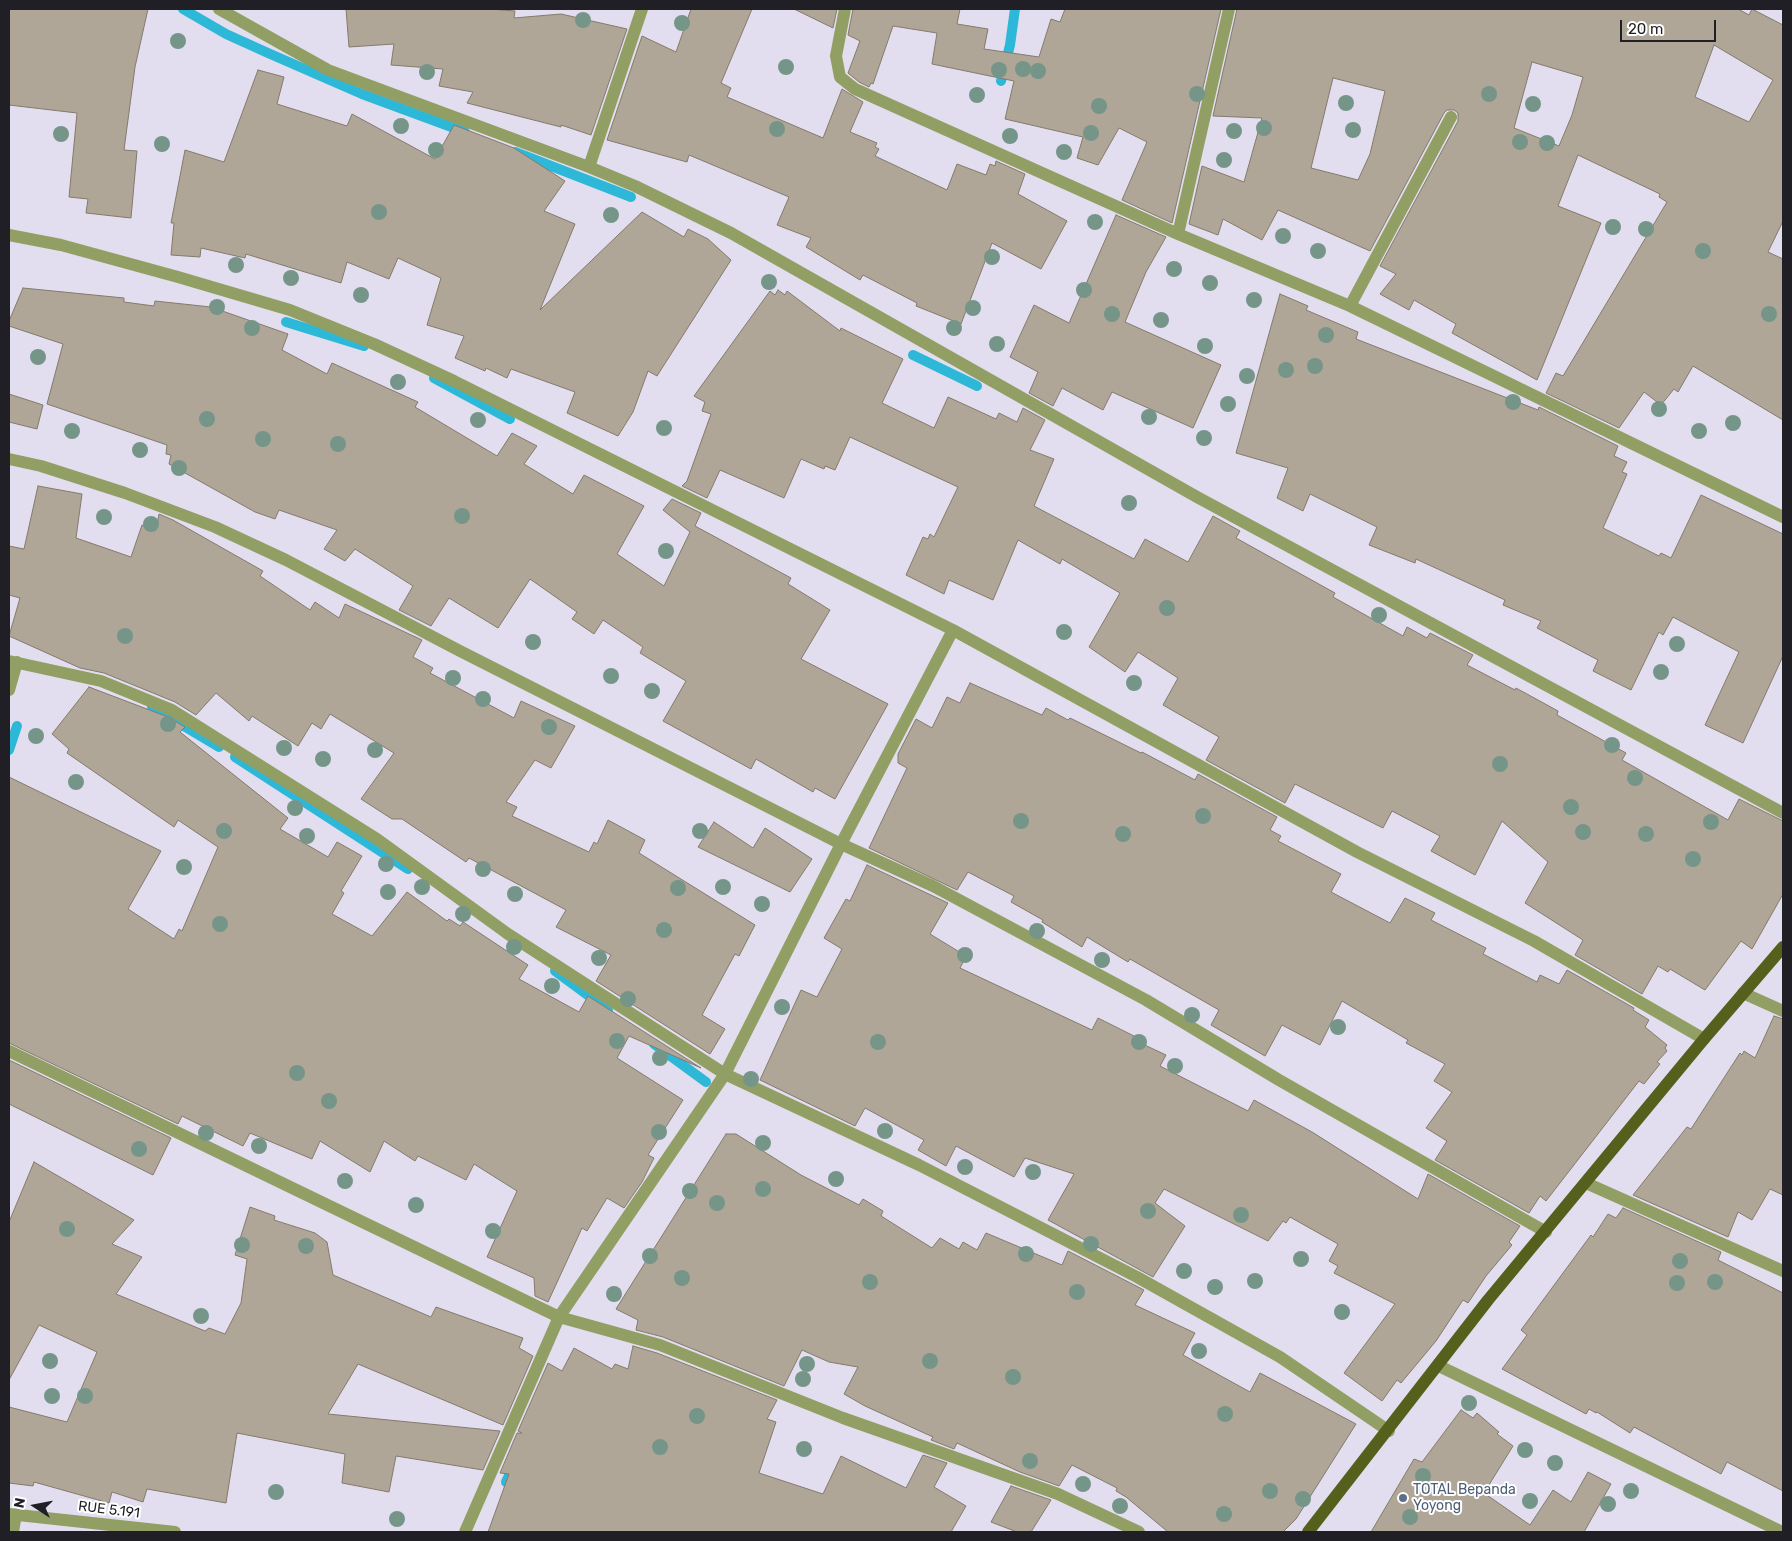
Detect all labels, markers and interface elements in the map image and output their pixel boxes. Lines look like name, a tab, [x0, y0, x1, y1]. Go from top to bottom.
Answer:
scale bar	[1622, 10, 1718, 42]
text: 20 m	[1628, 20, 1663, 38]
north arrow	[10, 1481, 60, 1531]
place label: TOTAL Bepanda Yoyong	[1413, 1482, 1516, 1514]
marker: TOTAL Bepanda Yoyong	[1397, 1492, 1409, 1504]
text: N	[10, 1496, 29, 1510]
street label: RUE 5.191	[77, 1498, 141, 1522]

